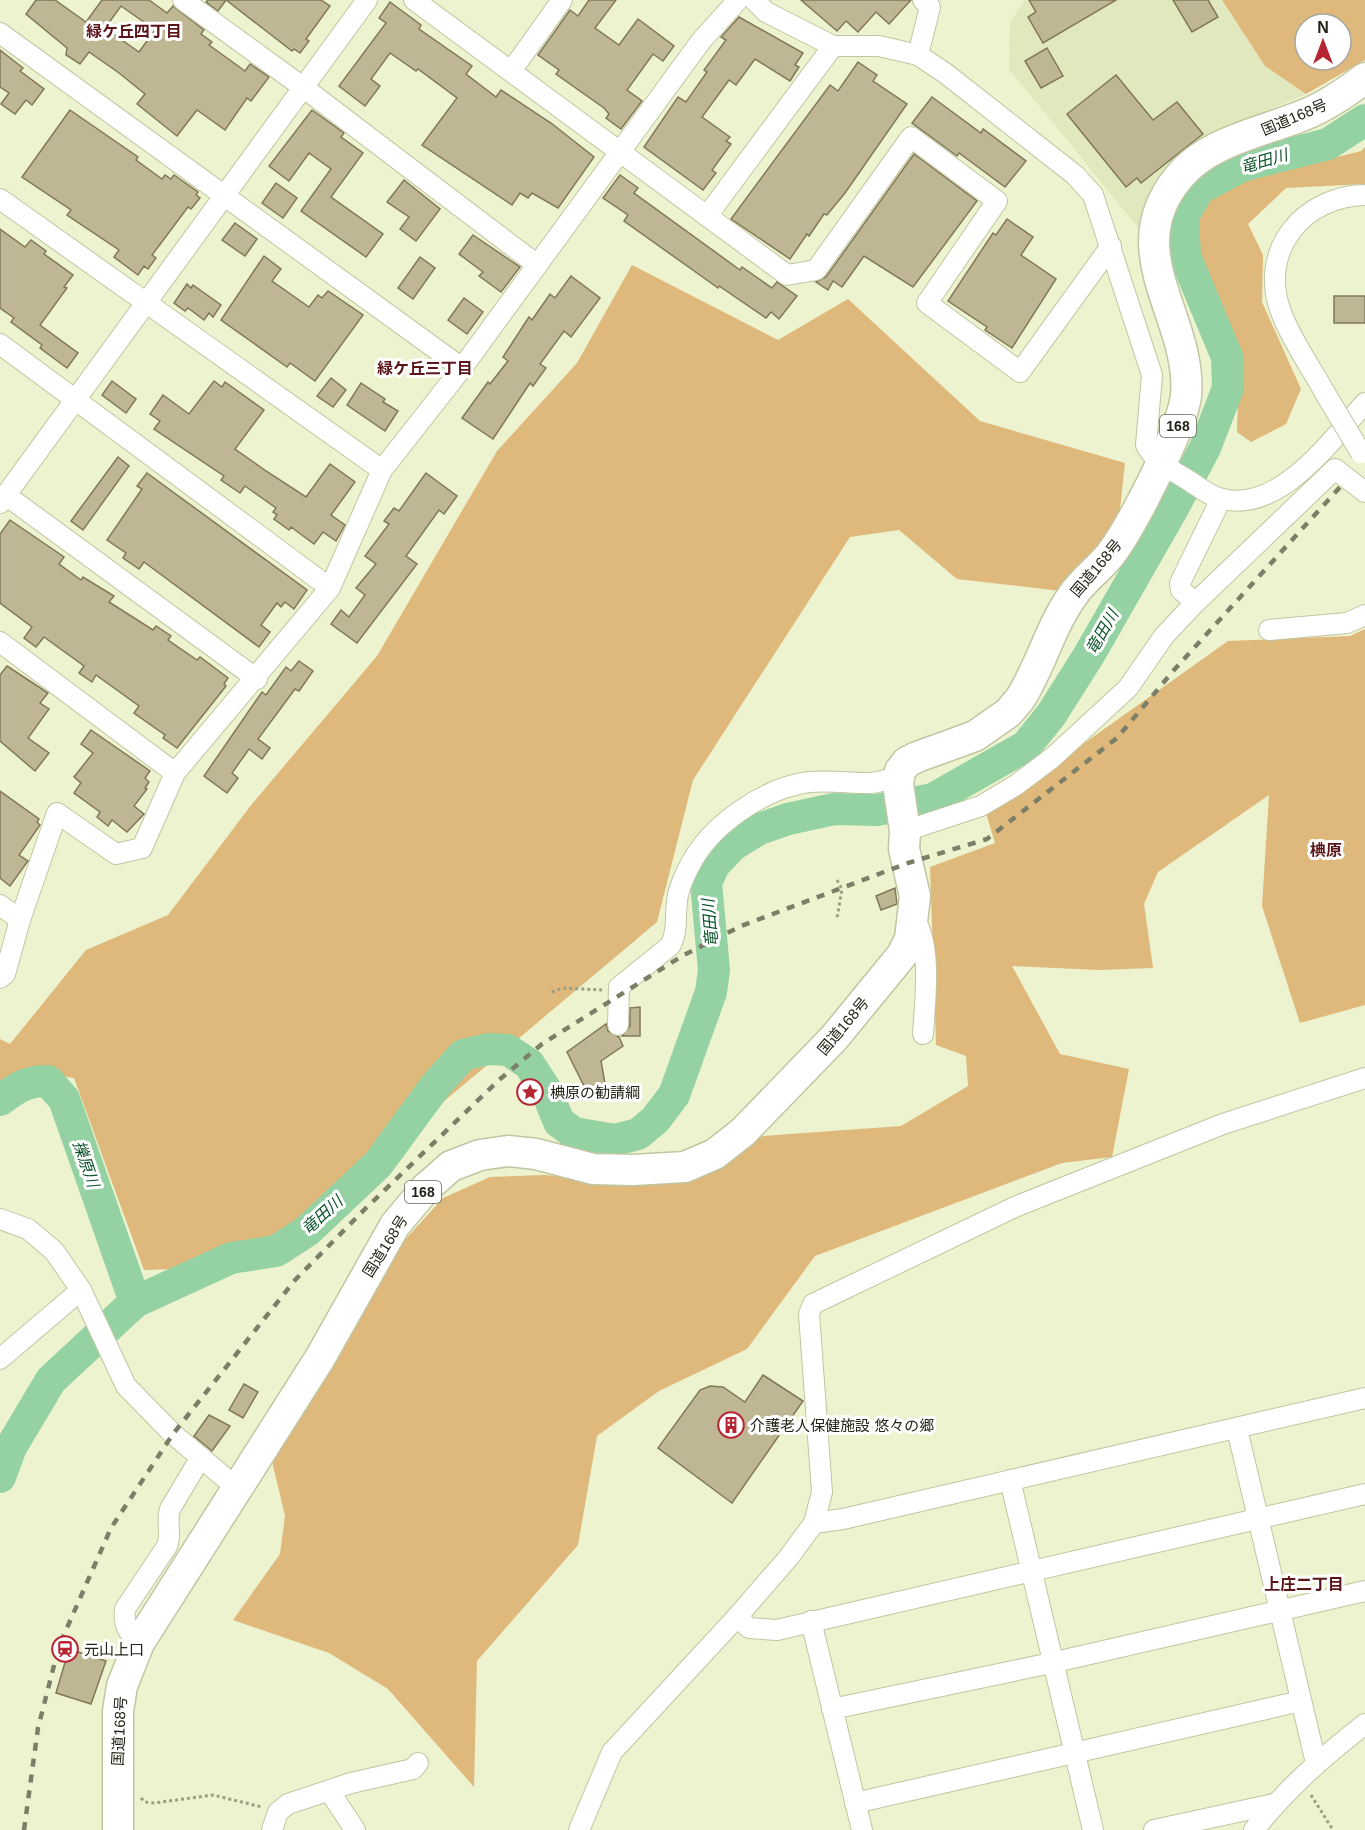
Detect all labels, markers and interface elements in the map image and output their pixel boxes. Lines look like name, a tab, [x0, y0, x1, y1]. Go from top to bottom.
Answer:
north arrow	[1293, 12, 1353, 72]
text: N	[1317, 19, 1329, 36]
district label: 緑ケ丘四丁目	[86, 23, 182, 40]
street label: 国道168号	[1258, 95, 1330, 139]
water label: 竜田川	[1239, 146, 1291, 176]
district label: 緑ケ丘三丁目	[377, 360, 473, 377]
road number: 168	[1160, 415, 1196, 437]
street label: 国道168号	[1067, 536, 1125, 600]
water label: 竜田川	[1083, 605, 1122, 657]
district label: 椣原	[1310, 842, 1342, 859]
water label: 竜田川	[699, 896, 721, 948]
street label: 国道168号	[814, 994, 872, 1058]
place icon: 椣原の勧請綱	[515, 1077, 545, 1107]
place label: 椣原の勧請綱	[550, 1084, 640, 1101]
water label: 擽原川	[70, 1139, 102, 1191]
road number: 168	[405, 1181, 441, 1203]
water label: 竜田川	[298, 1191, 347, 1237]
street label: 国道168号	[359, 1212, 411, 1280]
building icon: 介護老人保健施設 悠々の郷	[716, 1410, 746, 1440]
place label: 介護老人保健施設 悠々の郷	[750, 1417, 934, 1434]
district label: 上庄二丁目	[1264, 1576, 1344, 1593]
station icon: 元山上口	[50, 1634, 80, 1664]
place label: 元山上口	[84, 1641, 144, 1658]
street label: 国道168号	[109, 1696, 129, 1766]

